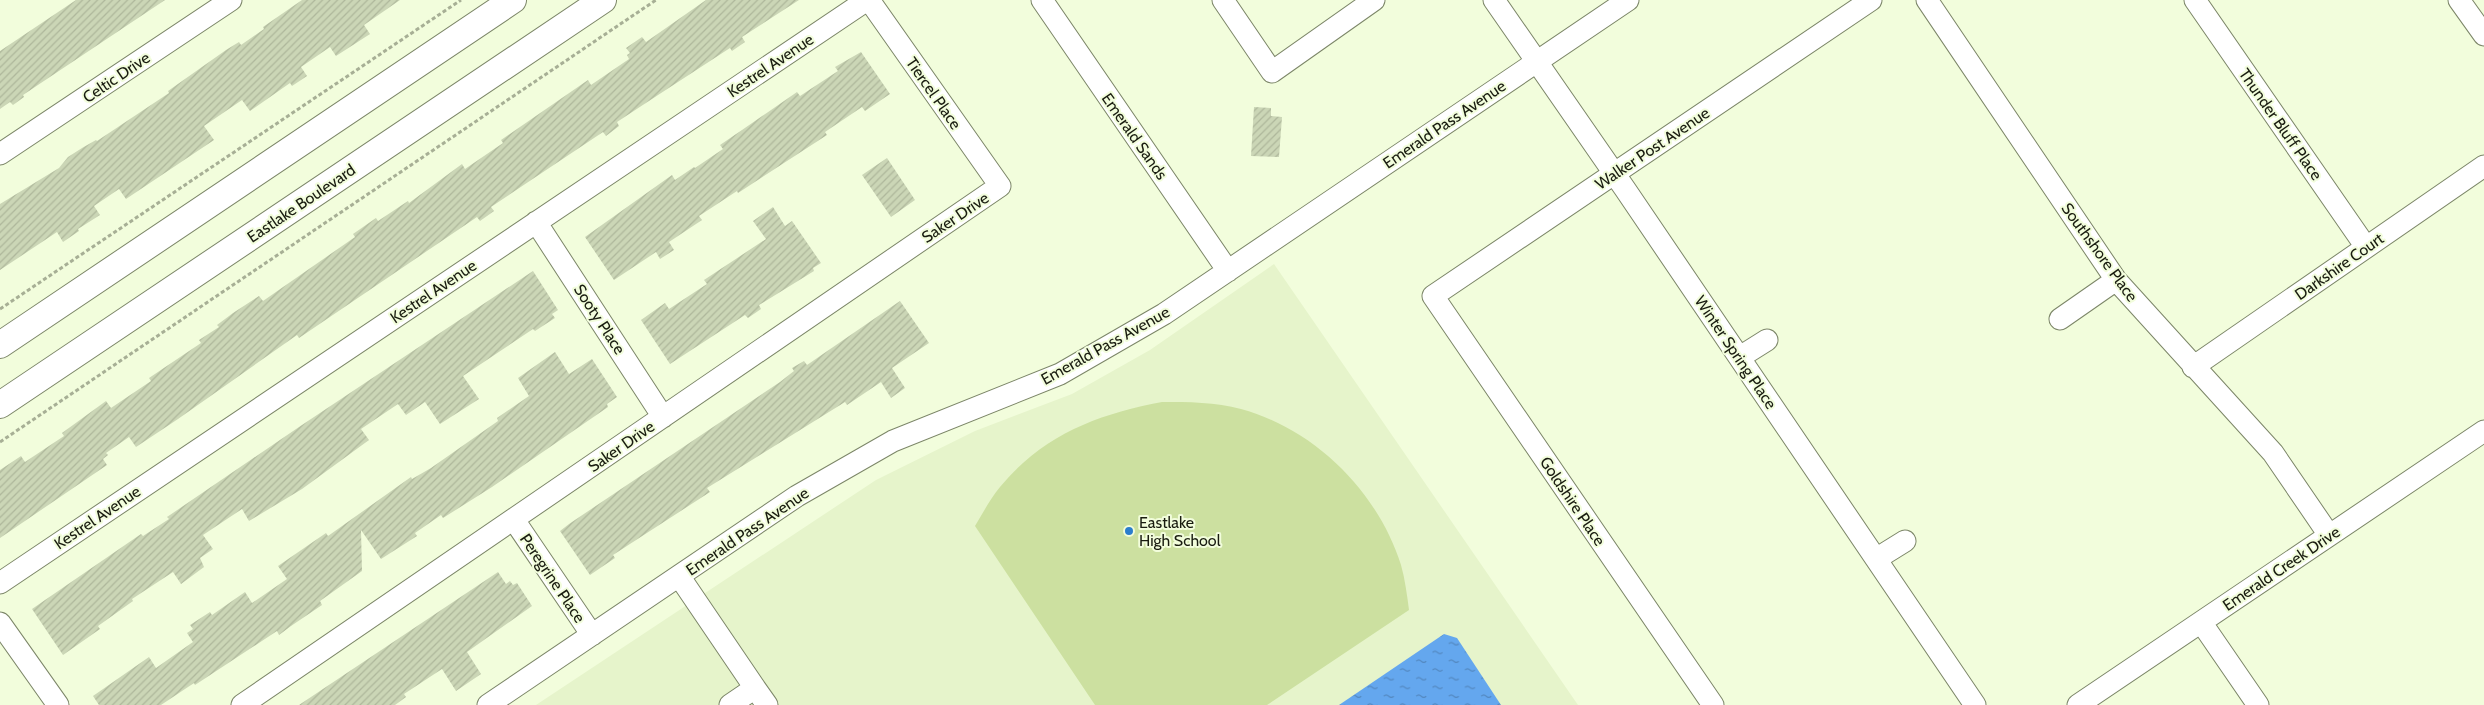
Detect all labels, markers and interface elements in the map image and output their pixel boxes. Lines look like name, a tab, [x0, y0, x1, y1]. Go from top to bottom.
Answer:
street label: Kestrel Avenue	[724, 30, 817, 101]
street label: Celtic Drive	[79, 48, 154, 107]
street label: Tiercel Place	[902, 54, 965, 133]
street label: Thunder Bluff Place	[2235, 65, 2326, 184]
street label: Emerald Pass Avenue	[1379, 76, 1509, 173]
street label: Emerald Sands	[1098, 89, 1172, 183]
street label: Walker Post Avenue	[1592, 103, 1713, 194]
street label: Eastlake Boulevard	[244, 160, 359, 247]
street label: Saker Drive	[918, 188, 992, 247]
street label: Southshore Place	[2057, 199, 2142, 305]
street label: Darkshire Court	[2291, 228, 2388, 304]
street label: Kestrel Avenue	[387, 256, 480, 327]
street label: Sooty Place	[570, 281, 629, 358]
street label: Winter Spring Place	[1691, 292, 1780, 412]
street label: Emerald Pass Avenue	[1038, 302, 1173, 389]
street label: Saker Drive	[584, 417, 658, 476]
street label: Goldshire Place	[1536, 453, 1609, 549]
street label: Kestrel Avenue	[51, 482, 144, 553]
street label: Emerald Pass Avenue	[682, 483, 812, 580]
place label: Eastlake High School	[1139, 513, 1221, 550]
street label: Emerald Creek Drive	[2219, 522, 2344, 615]
marker: Eastlake High School	[1123, 525, 1135, 537]
street label: Peregrine Place	[516, 530, 589, 626]

